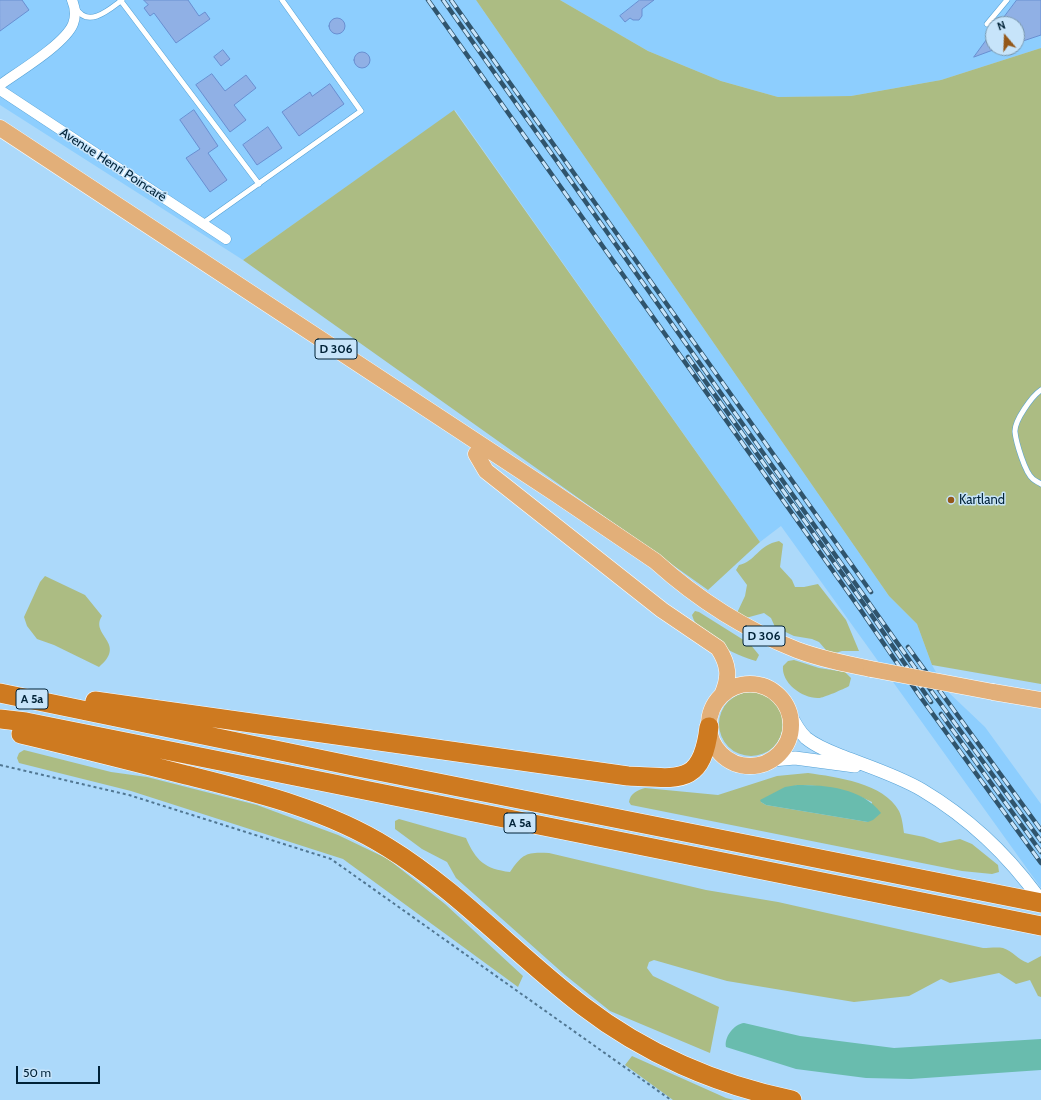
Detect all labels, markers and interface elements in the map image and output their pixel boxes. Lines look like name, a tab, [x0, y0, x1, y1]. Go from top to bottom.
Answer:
north arrow	[985, 16, 1025, 56]
text: N	[995, 18, 1007, 33]
street label: Avenue Henri Poincaré	[57, 125, 169, 205]
road number: D 306	[315, 339, 357, 359]
place label: Kartland	[959, 492, 1005, 508]
marker: Kartland	[946, 495, 956, 505]
road number: D 306	[743, 626, 785, 646]
road number: A 5a	[16, 689, 48, 709]
road number: A 5a	[504, 813, 536, 833]
scale bar	[18, 1058, 102, 1084]
text: 50 m	[23, 1065, 51, 1080]

